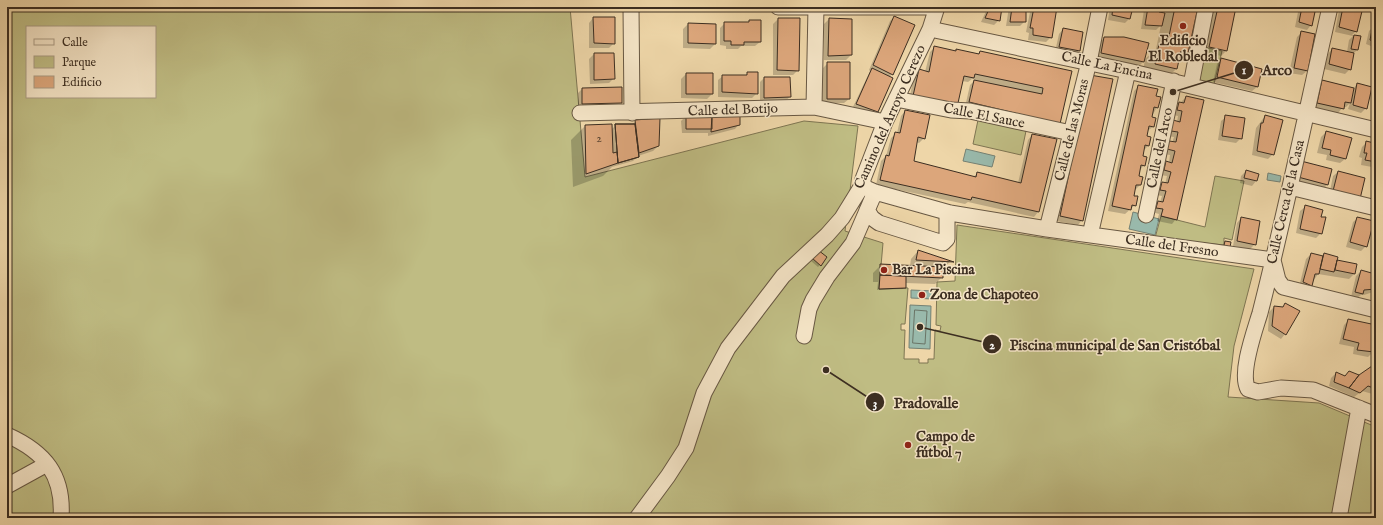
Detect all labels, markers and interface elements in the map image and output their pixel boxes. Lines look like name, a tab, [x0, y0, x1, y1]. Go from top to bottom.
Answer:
marker: Edificio El Robledal	[1178, 21, 1188, 31]
legend	[26, 26, 156, 98]
place label: Edificio El Robledal	[1148, 32, 1219, 66]
text: Calle	[62, 35, 88, 50]
street label: Camino del Arroyo Cerezo	[850, 42, 930, 192]
street label: Calle La Encina	[1060, 48, 1155, 85]
text: Parque	[62, 55, 97, 71]
callout: Arco	[1234, 56, 1300, 83]
text: Arco	[1261, 61, 1292, 80]
text: 1	[1242, 63, 1247, 78]
text: Edificio	[62, 75, 102, 90]
street label: Calle de las Moras	[1051, 77, 1093, 183]
street label: Calle del Botijo	[688, 99, 779, 121]
street label: Calle El Sauce	[942, 99, 1027, 133]
street label: Calle del Arco	[1143, 106, 1177, 190]
house number: 2	[596, 131, 602, 146]
street label: Calle Cerca de la Casa	[1263, 137, 1309, 266]
street label: Calle del Fresno	[1124, 231, 1220, 262]
place label: Bar La Piscina	[892, 261, 976, 279]
marker: Bar La Piscina	[879, 265, 889, 275]
place label: Zona de Chapoteo	[930, 286, 1039, 304]
marker: Zona de Chapoteo	[917, 290, 927, 300]
callout: Piscina municipal de San Cristóbal	[982, 331, 1229, 358]
text: Piscina municipal de San Cristóbal	[1010, 336, 1221, 355]
text: 2	[989, 338, 995, 353]
callout: Pradovalle	[865, 389, 966, 416]
text: Pradovalle	[894, 394, 958, 413]
text: 3	[873, 396, 877, 411]
place label: Campo de fútbol 7	[916, 428, 976, 462]
marker: Campo de fútbol 7	[903, 440, 913, 450]

